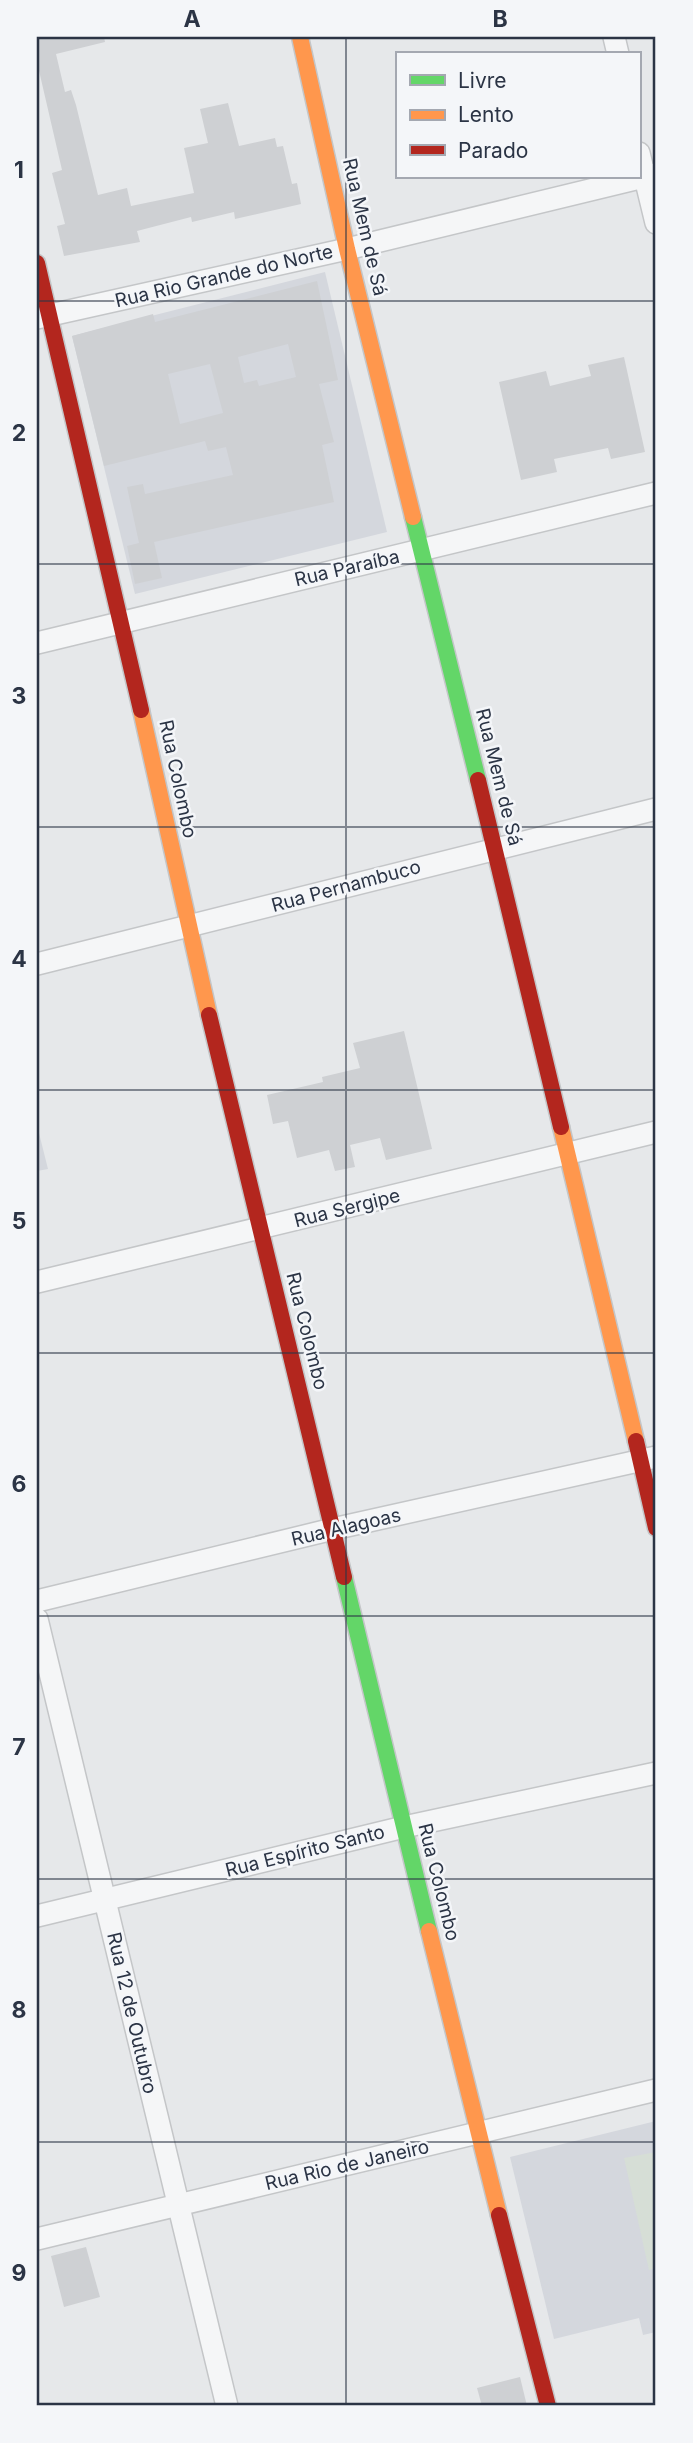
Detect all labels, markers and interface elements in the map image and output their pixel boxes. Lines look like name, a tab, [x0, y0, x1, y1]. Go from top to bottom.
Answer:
text: A	[183, 5, 201, 33]
text: B	[492, 5, 508, 33]
legend	[396, 52, 640, 178]
text: Livre	[458, 68, 507, 93]
text: Lento	[458, 102, 514, 127]
text: Parado	[458, 138, 528, 163]
text: 1	[14, 156, 24, 184]
street label: Rua Mem de Sá	[338, 156, 392, 298]
street label: Rua Rio Grande do Norte	[113, 240, 335, 312]
text: 2	[12, 419, 26, 447]
street label: Rua Paraíba	[292, 545, 402, 591]
text: 3	[12, 682, 26, 710]
street label: Rua Mem de Sá	[471, 706, 527, 848]
street label: Rua Colombo	[154, 718, 202, 840]
street label: Rua Pernambuco	[269, 855, 423, 917]
text: 4	[11, 945, 27, 973]
street label: Rua Sergipe	[292, 1184, 402, 1232]
text: 5	[12, 1207, 26, 1235]
street label: Rua Colombo	[281, 1270, 333, 1392]
text: 6	[12, 1470, 26, 1498]
street label: Rua Alagoas	[289, 1503, 403, 1551]
text: 7	[12, 1733, 26, 1761]
street label: Rua Espírito Santo	[223, 1820, 387, 1882]
street label: Rua Colombo	[413, 1821, 465, 1943]
street label: Rua 12 de Outubro	[102, 1930, 162, 2096]
text: 8	[12, 1996, 26, 2024]
street label: Rua Rio de Janeiro	[263, 2135, 431, 2195]
text: 9	[12, 2259, 26, 2287]

